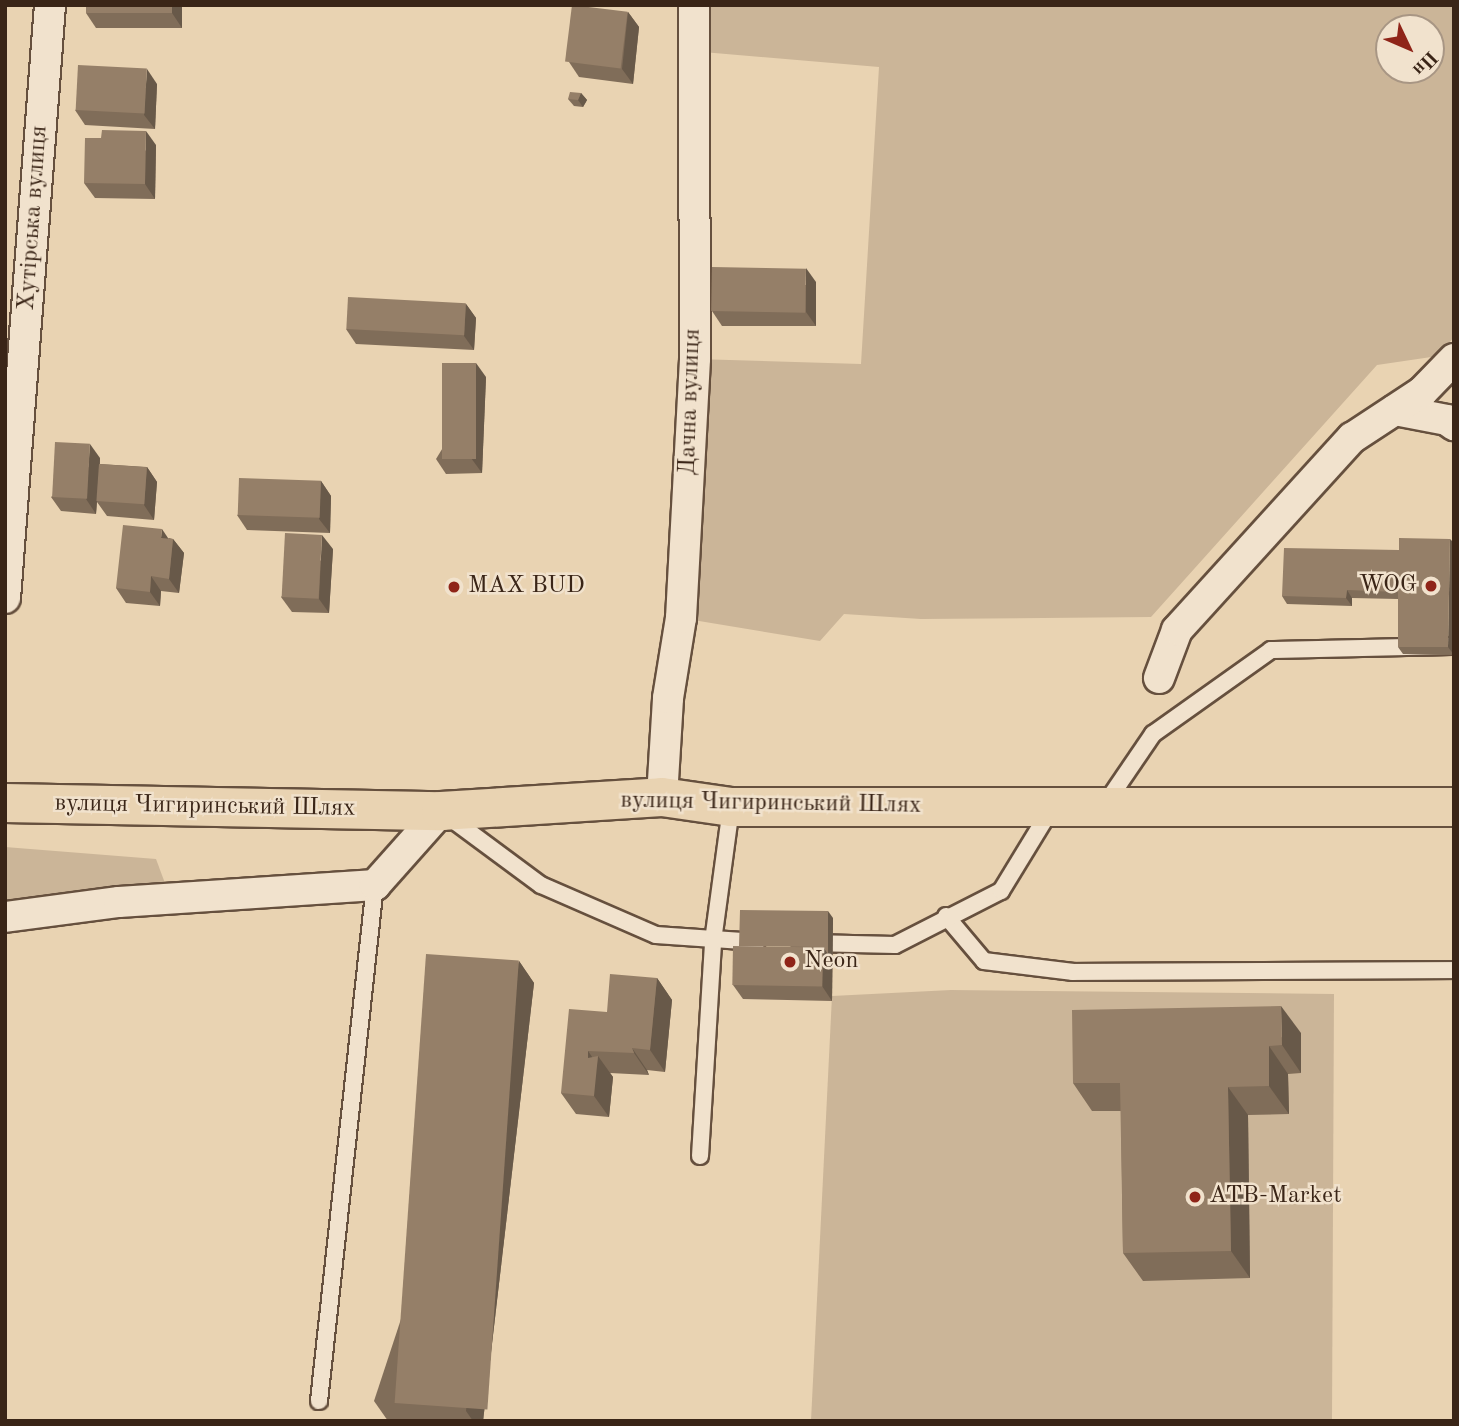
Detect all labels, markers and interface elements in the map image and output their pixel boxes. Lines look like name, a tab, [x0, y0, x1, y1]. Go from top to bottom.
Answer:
north arrow	[1375, 14, 1445, 84]
text: Пн	[1408, 47, 1440, 79]
street label: Хутірська вулиця	[13, 124, 55, 312]
street label: Дачна вулиця	[674, 328, 708, 476]
place label: WOG	[1359, 572, 1417, 600]
place label: MAX BUD	[468, 573, 585, 601]
marker: WOG	[1423, 578, 1439, 594]
marker: MAX BUD	[446, 579, 462, 595]
street label: вулиця Чигиринський Шлях	[620, 787, 922, 821]
street label: вулиця Чигиринський Шлях	[54, 790, 356, 824]
place label: Neon	[804, 948, 858, 976]
marker: Neon	[782, 954, 798, 970]
place label: ATB-Market	[1209, 1183, 1342, 1211]
marker: ATB-Market	[1187, 1189, 1203, 1205]

